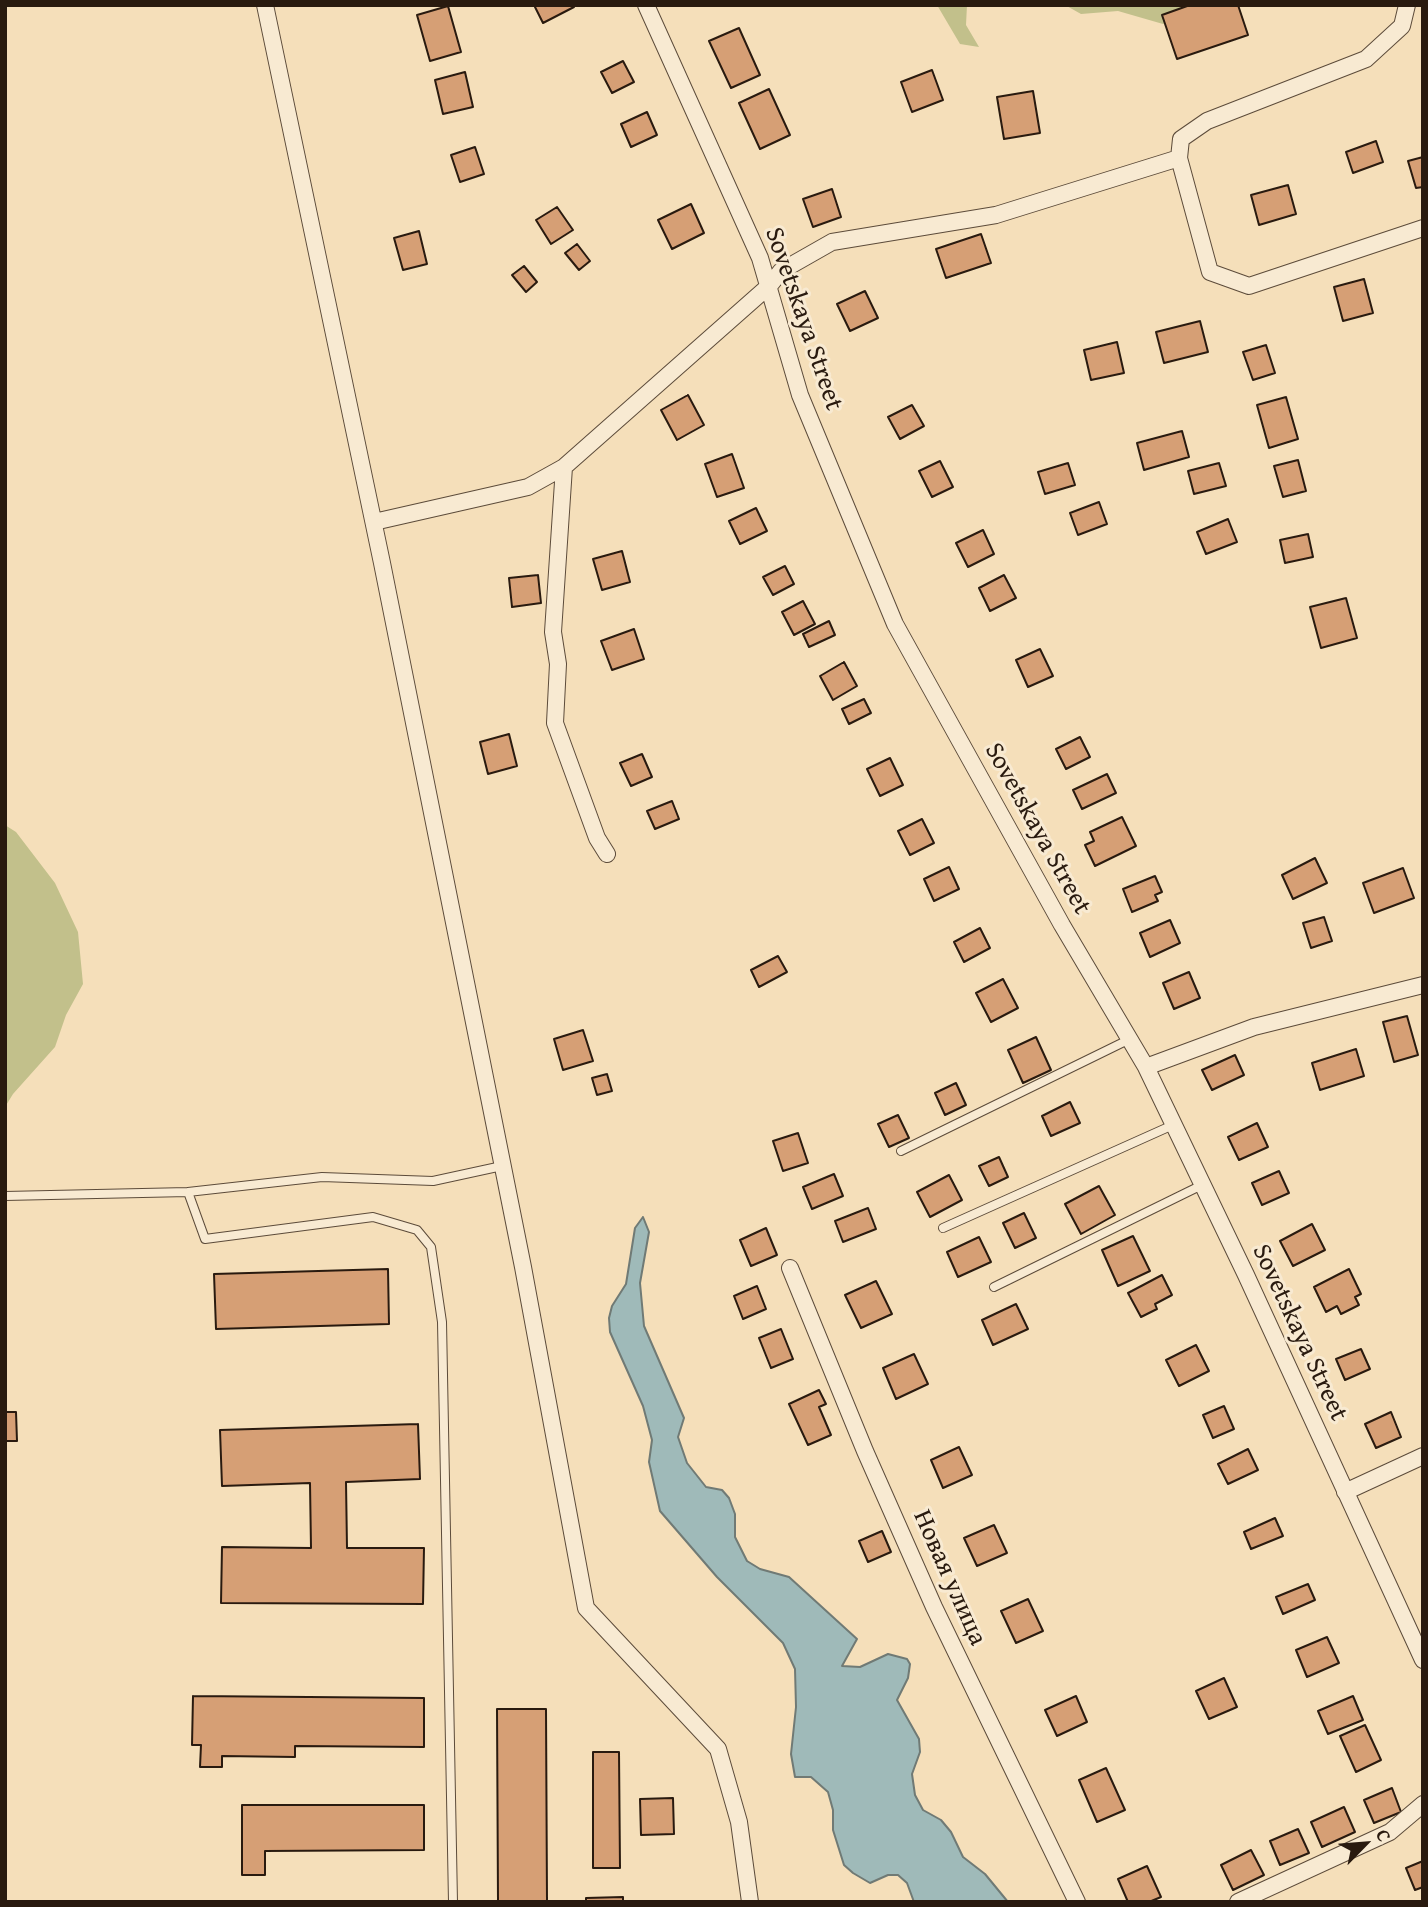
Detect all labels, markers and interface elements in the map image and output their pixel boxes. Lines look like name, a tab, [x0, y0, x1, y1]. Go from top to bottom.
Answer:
street label: Sovetskaya Street	[757, 223, 849, 415]
street label: Sovetskaya Street	[977, 738, 1097, 920]
street label: Sovetskaya Street	[1244, 1240, 1354, 1426]
street label: Новая улица	[905, 1506, 993, 1650]
north arrow	[1330, 1809, 1400, 1879]
text: С	[1369, 1824, 1399, 1846]

